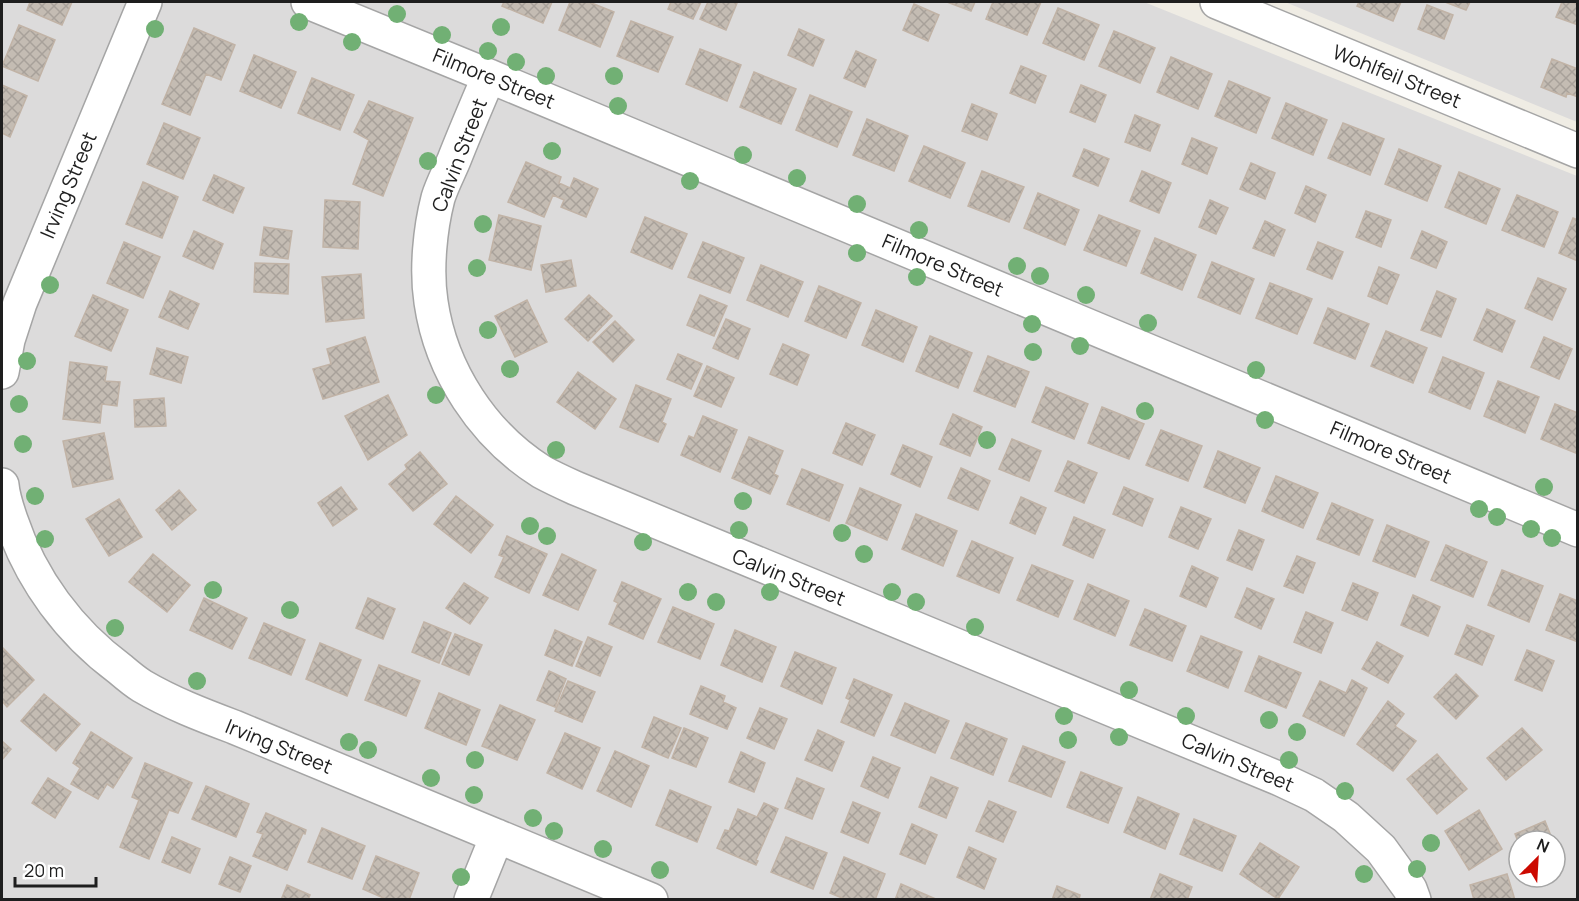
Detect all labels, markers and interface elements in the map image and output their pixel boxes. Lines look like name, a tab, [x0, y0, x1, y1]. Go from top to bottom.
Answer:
street label: Wohlfeil Street	[1329, 38, 1465, 114]
street label: Filmore Street	[429, 41, 559, 115]
street label: Calvin Street	[425, 94, 493, 216]
street label: Irving Street	[33, 128, 103, 242]
street label: Filmore Street	[878, 227, 1008, 303]
street label: Filmore Street	[1326, 414, 1456, 490]
street label: Calvin Street	[729, 542, 849, 612]
street label: Irving Street	[221, 712, 337, 780]
street label: Calvin Street	[1178, 726, 1298, 798]
north arrow	[1507, 829, 1567, 889]
text: N	[1533, 833, 1553, 858]
scale bar	[15, 850, 96, 888]
text: 20 m	[24, 858, 64, 882]

